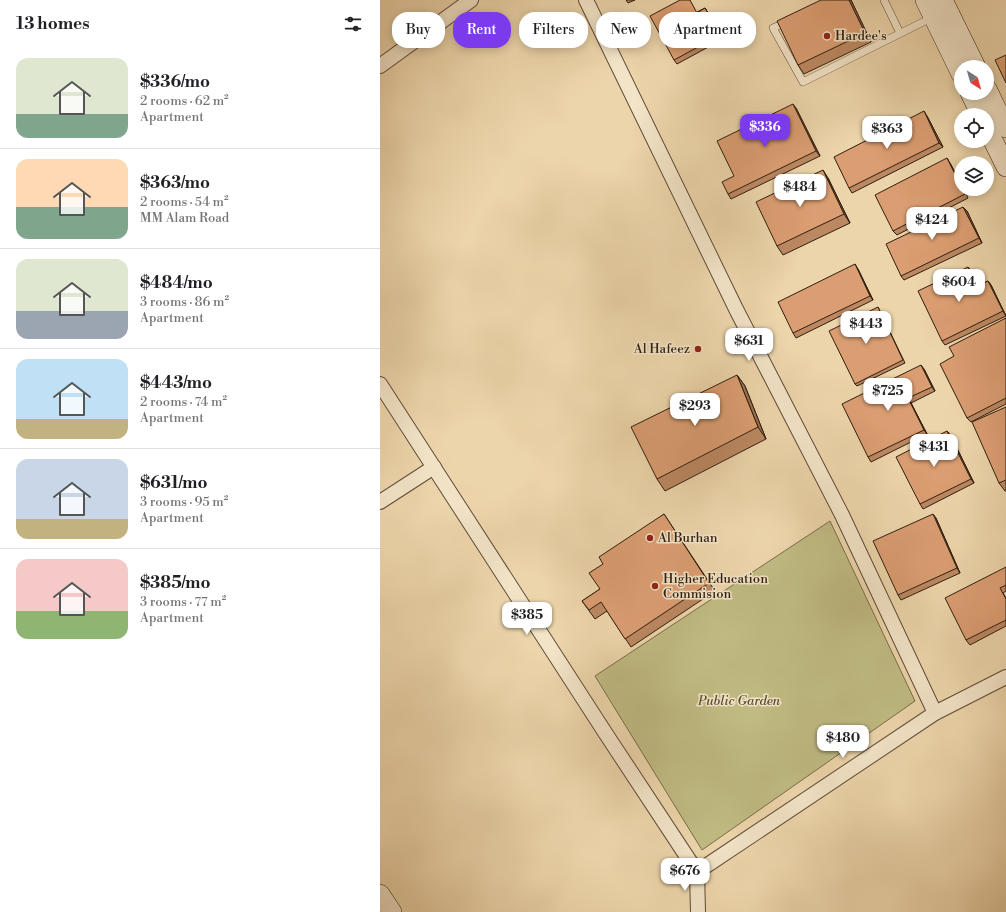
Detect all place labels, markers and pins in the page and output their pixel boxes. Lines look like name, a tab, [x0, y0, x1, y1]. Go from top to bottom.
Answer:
place label: Hardee's	[835, 28, 887, 44]
marker: Hardee's	[822, 31, 832, 41]
pin: $336	[741, 114, 789, 148]
pin: $363	[863, 116, 911, 150]
pin: $484	[776, 174, 824, 208]
pin: $424	[908, 207, 956, 241]
pin: $604	[935, 269, 983, 303]
pin: $443	[842, 311, 890, 345]
pin: $631	[725, 328, 773, 362]
place label: Al Hafeez	[633, 341, 690, 357]
marker: Al Hafeez	[693, 344, 703, 354]
pin: $725	[864, 378, 912, 412]
pin: $293	[671, 393, 719, 427]
pin: $431	[910, 434, 958, 468]
place label: Al Burhan	[657, 530, 718, 546]
marker: Al Burhan	[645, 533, 655, 543]
place label: Higher Education Commision	[663, 571, 768, 602]
marker: Higher Education Commision	[650, 581, 660, 591]
pin: $385	[503, 602, 551, 636]
pin: $480	[819, 725, 867, 759]
pin: $676	[661, 858, 709, 892]

